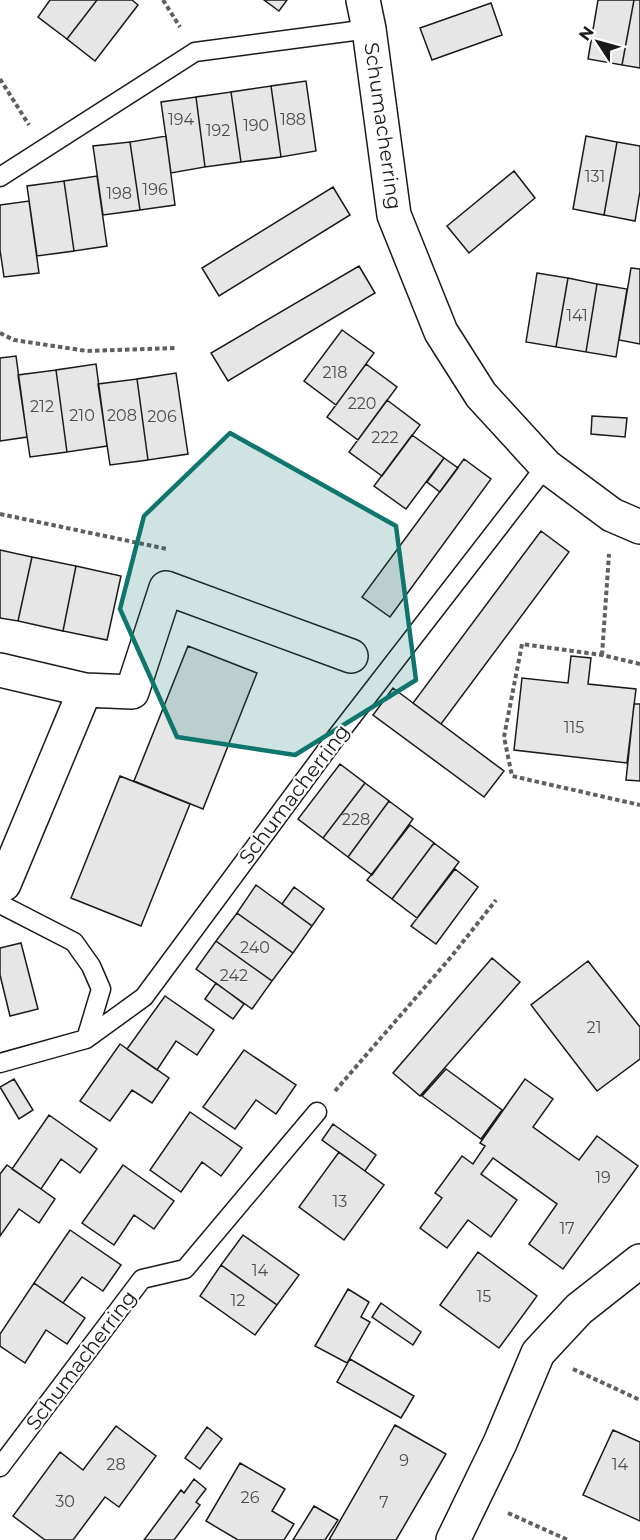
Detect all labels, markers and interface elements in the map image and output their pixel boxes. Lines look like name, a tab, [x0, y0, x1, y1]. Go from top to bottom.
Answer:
north arrow	[568, 12, 628, 72]
text: N	[575, 23, 598, 44]
street label: Schumacherring	[359, 41, 407, 211]
house number: 194	[168, 110, 194, 129]
house number: 188	[280, 110, 306, 129]
house number: 190	[243, 116, 269, 135]
house number: 192	[206, 121, 230, 140]
house number: 131	[585, 167, 605, 186]
house number: 196	[142, 180, 168, 199]
house number: 198	[106, 184, 132, 203]
house number: 141	[566, 306, 588, 325]
house number: 218	[322, 363, 348, 382]
house number: 220	[348, 394, 376, 413]
house number: 212	[30, 397, 54, 416]
house number: 210	[69, 406, 95, 425]
house number: 208	[107, 406, 137, 425]
house number: 206	[147, 407, 177, 426]
house number: 222	[371, 428, 399, 447]
house number: 115	[564, 718, 584, 737]
street label: Schumacherring	[234, 720, 354, 868]
house number: 228	[342, 810, 370, 829]
house number: 240	[240, 938, 270, 957]
house number: 242	[220, 966, 248, 985]
house number: 21	[587, 1018, 601, 1037]
house number: 19	[595, 1168, 611, 1187]
house number: 13	[333, 1192, 347, 1211]
house number: 17	[559, 1219, 575, 1238]
house number: 14	[252, 1261, 269, 1280]
street label: Schumacherring	[21, 1286, 141, 1434]
house number: 15	[477, 1287, 491, 1306]
house number: 12	[231, 1291, 245, 1310]
house number: 9	[399, 1451, 409, 1470]
house number: 28	[106, 1455, 126, 1474]
house number: 14	[612, 1455, 629, 1474]
house number: 26	[241, 1488, 260, 1507]
house number: 30	[55, 1492, 75, 1511]
house number: 7	[379, 1493, 389, 1512]

